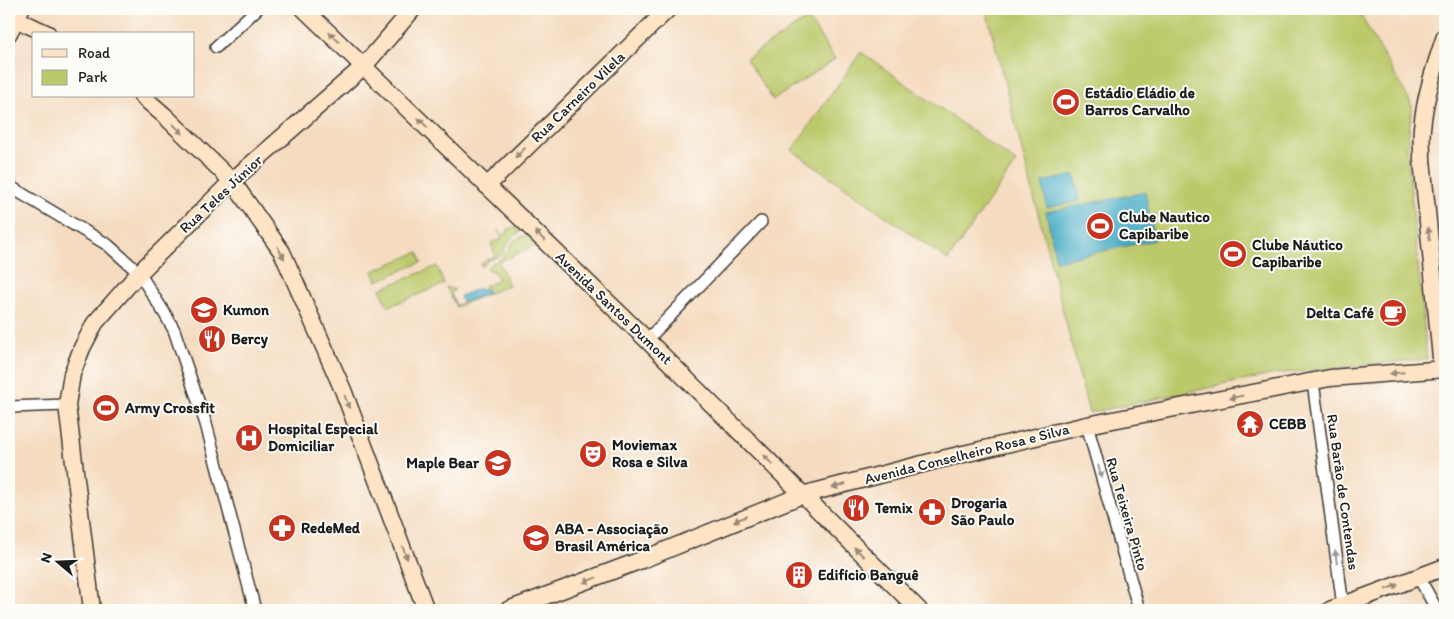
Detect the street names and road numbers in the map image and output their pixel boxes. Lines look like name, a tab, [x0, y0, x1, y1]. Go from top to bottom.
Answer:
street label: Rua Carneiro Vilela	[527, 47, 629, 146]
street label: Rua Teles Júnior	[176, 151, 266, 237]
street label: Avenida Santos Dumont	[552, 248, 676, 369]
street label: Rua Barão de Contendas	[1323, 413, 1363, 572]
street label: Avenida Conselheiro Rosa e Silva	[863, 420, 1072, 488]
street label: Rua Teixeira Pinto	[1102, 455, 1152, 573]

